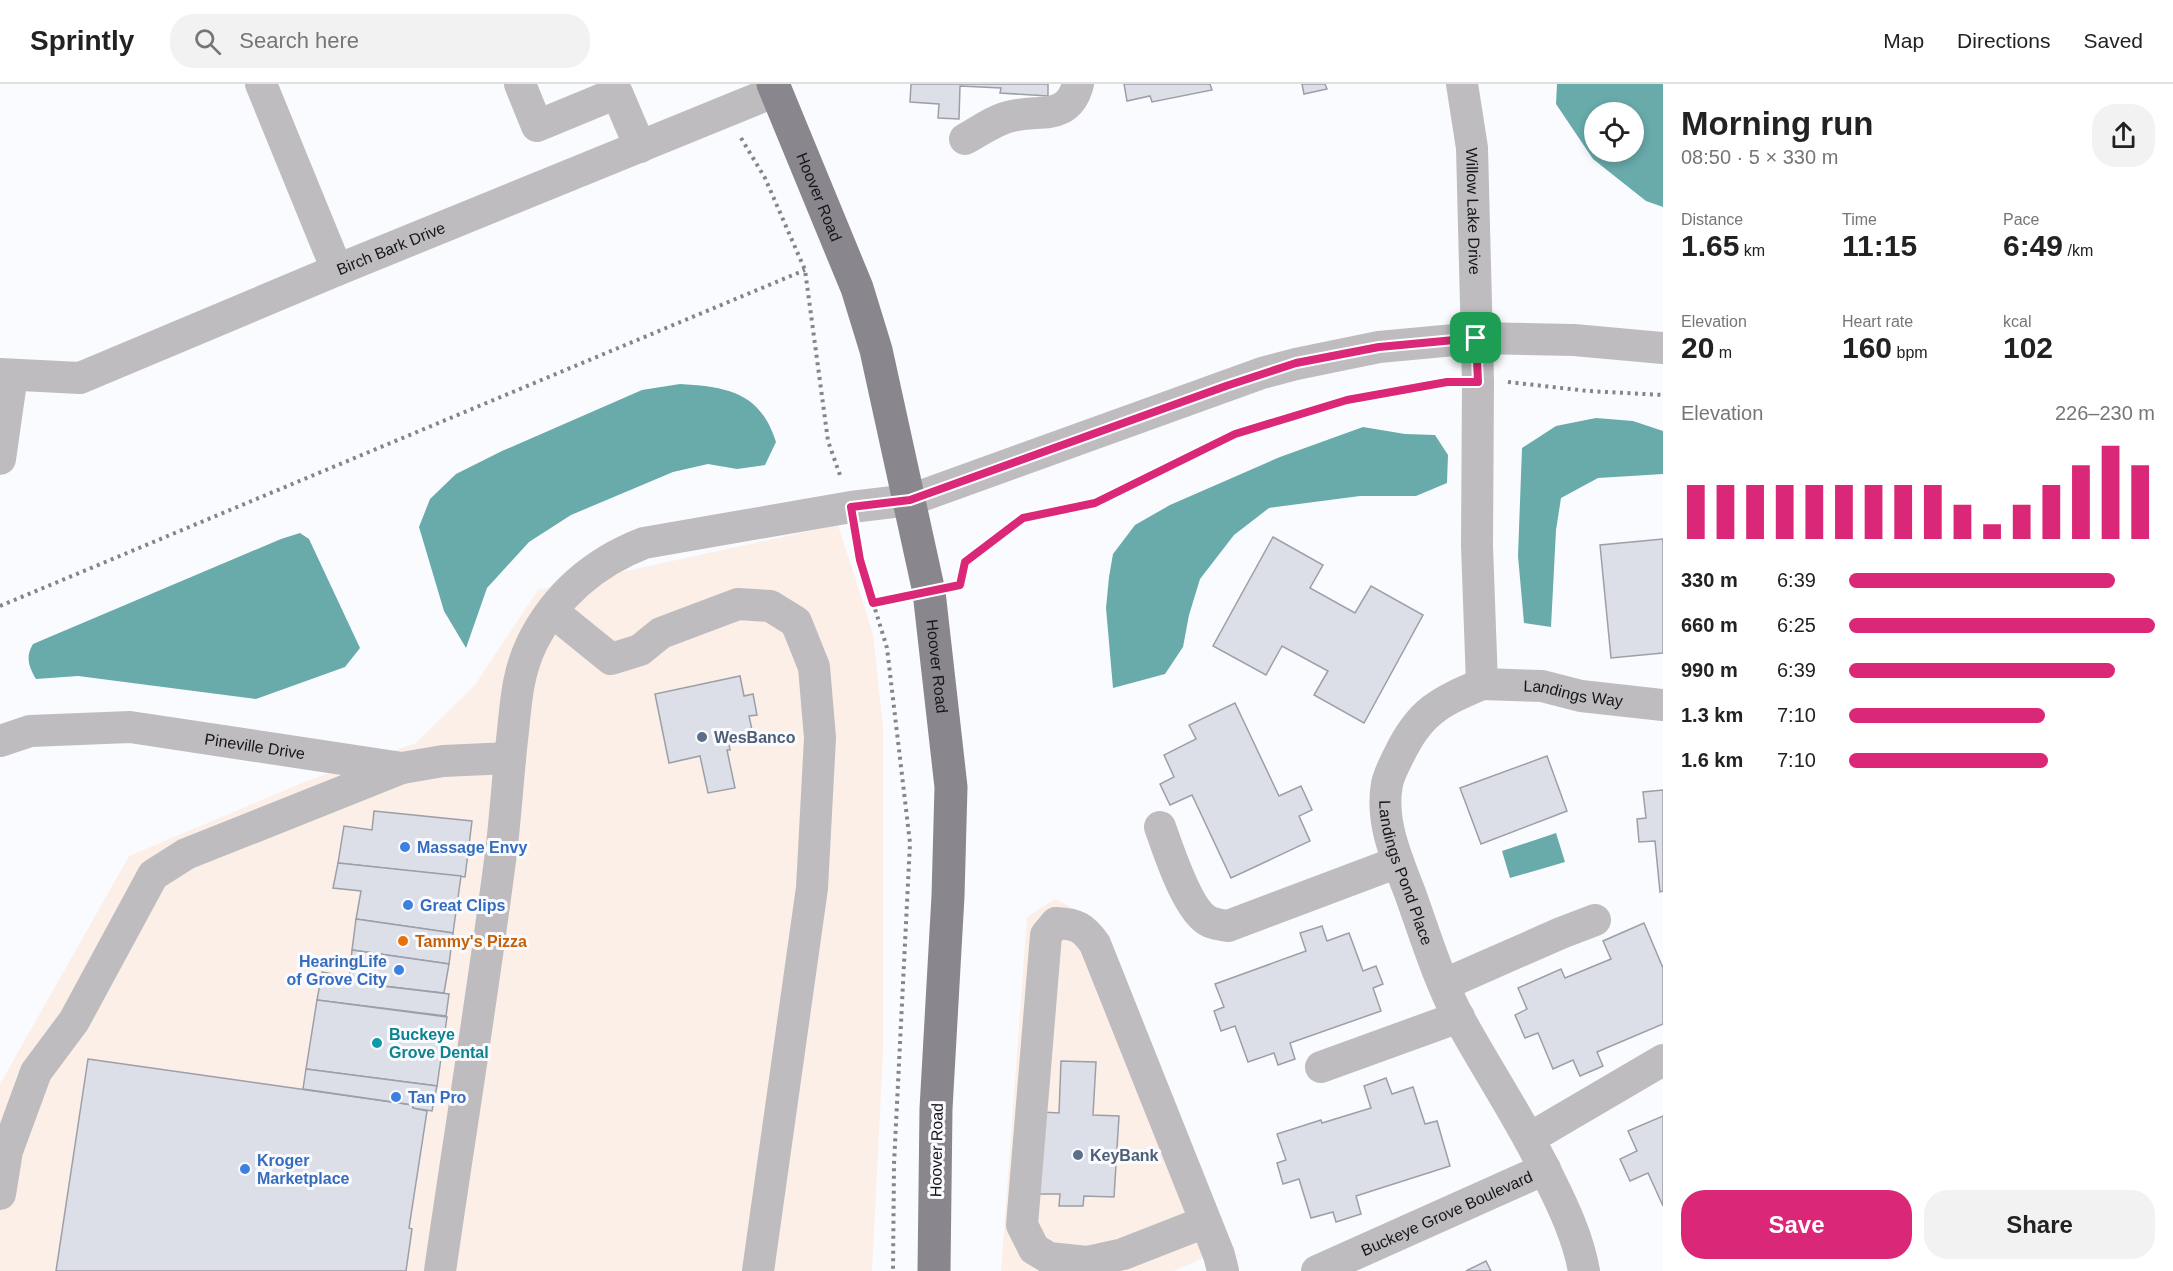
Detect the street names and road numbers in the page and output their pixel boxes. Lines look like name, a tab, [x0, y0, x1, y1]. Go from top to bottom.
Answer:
street label: Willow Lake Drive	[1463, 147, 1483, 275]
street label: Hoover Road	[793, 150, 845, 244]
street label: Birch Bark Drive	[334, 219, 448, 278]
street label: Hoover Road	[923, 619, 951, 714]
street label: Landings Way	[1523, 677, 1624, 710]
street label: Pineville Drive	[203, 730, 306, 762]
street label: Landings Pond Place	[1376, 800, 1436, 948]
street label: Hoover Road	[927, 1103, 946, 1197]
street label: Buckeye Grove Boulevard	[1358, 1168, 1535, 1259]

